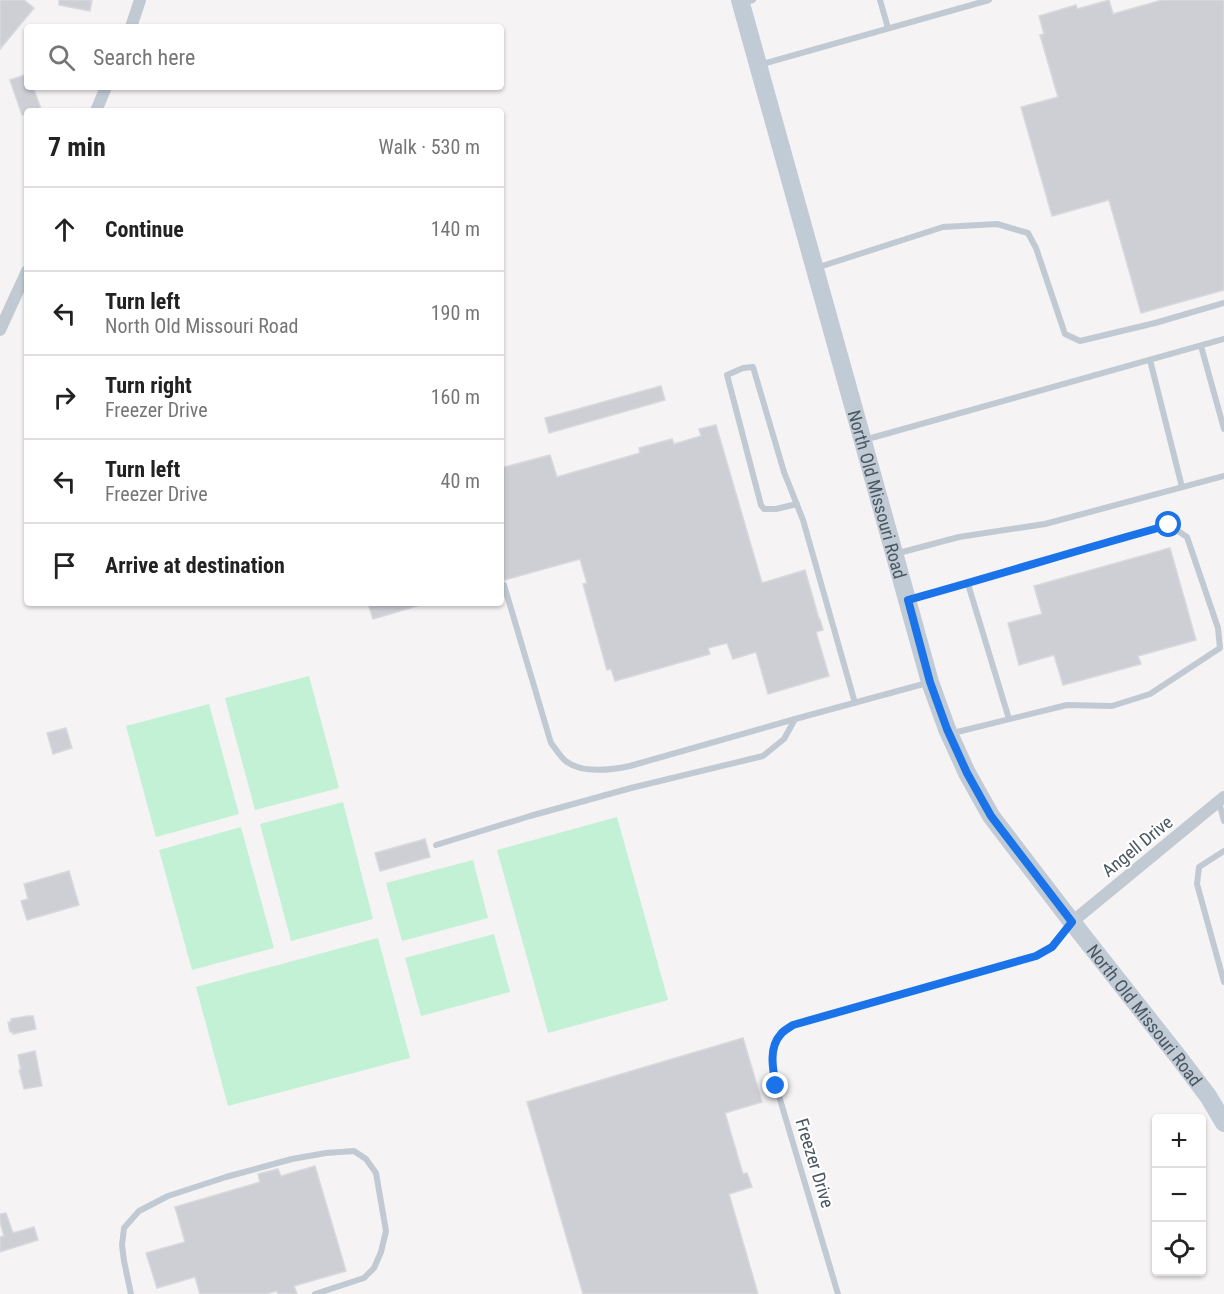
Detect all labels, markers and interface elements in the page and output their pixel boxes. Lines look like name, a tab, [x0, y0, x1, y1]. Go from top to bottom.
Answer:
search box	[24, 24, 504, 90]
icon: search	[45, 41, 78, 74]
text: Search here	[93, 45, 195, 70]
text: 7 min	[48, 132, 106, 162]
text: Walk · 530 m	[379, 135, 480, 159]
icon: ahead	[48, 213, 81, 246]
text: Continue	[105, 217, 184, 242]
text: 140 m	[431, 217, 480, 241]
text: Turn left	[105, 289, 180, 314]
icon: left	[48, 297, 81, 330]
text: 190 m	[431, 301, 480, 325]
text: North Old Missouri Road	[105, 314, 298, 338]
text: Turn right	[105, 373, 192, 398]
icon: right	[48, 381, 81, 414]
text: 160 m	[431, 385, 480, 409]
text: Freezer Drive	[105, 398, 208, 422]
street label: North Old Missouri Road	[844, 407, 911, 581]
text: Turn left	[105, 457, 180, 482]
icon: left	[48, 465, 81, 498]
text: 40 m	[441, 469, 480, 493]
text: Freezer Drive	[105, 482, 208, 506]
route start	[1155, 511, 1181, 537]
icon: arrive	[48, 549, 81, 582]
text: Arrive at destination	[105, 553, 285, 578]
street label: Angell Drive	[1097, 811, 1177, 881]
street label: North Old Missouri Road	[1083, 940, 1207, 1090]
route end	[762, 1072, 788, 1098]
map controls	[1152, 1114, 1206, 1276]
button: +	[1152, 1114, 1206, 1168]
street label: Freezer Drive	[791, 1116, 839, 1210]
button: −	[1152, 1168, 1206, 1222]
button: locate	[1152, 1222, 1206, 1276]

